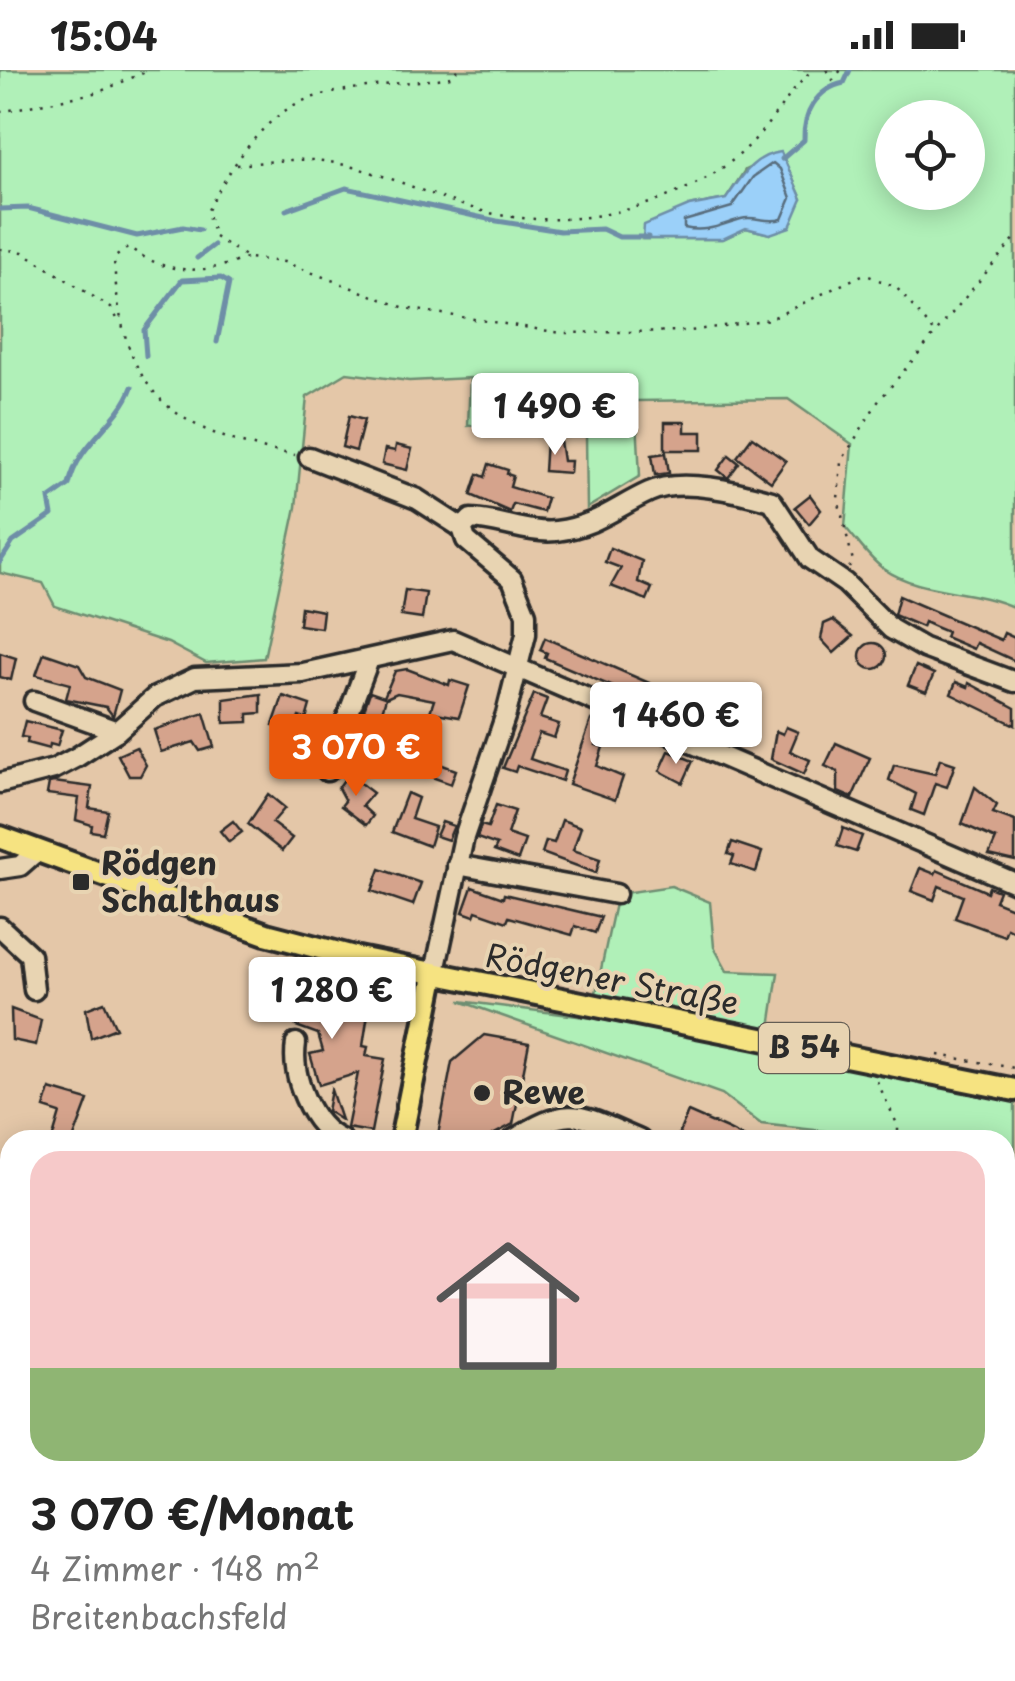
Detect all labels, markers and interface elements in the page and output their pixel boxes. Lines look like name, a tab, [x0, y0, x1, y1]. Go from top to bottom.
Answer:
text: 15:04	[50, 7, 158, 64]
map controls	[875, 100, 985, 210]
button: locate	[875, 100, 985, 210]
pin: 1 490 €	[463, 373, 647, 458]
text: 1 490 €	[494, 381, 616, 429]
pin: 1 460 €	[584, 682, 768, 767]
text: 1 460 €	[612, 690, 740, 738]
pin: 3 070 €	[264, 714, 448, 799]
text: 3 070 €	[291, 722, 421, 770]
place label: Rödgen Schalthaus	[101, 838, 280, 923]
marker: Rödgen Schalthaus	[70, 871, 92, 893]
street label: Rödgener Straße	[482, 930, 743, 1026]
pin: 1 280 €	[240, 957, 424, 1042]
text: 1 280 €	[271, 965, 393, 1013]
road number: B 54	[759, 1023, 849, 1073]
place label: Rewe	[502, 1067, 585, 1115]
marker: Rewe	[471, 1082, 493, 1104]
icon: home	[418, 1216, 598, 1396]
text: 3 070 €/Monat	[30, 1481, 354, 1544]
text: 4 Zimmer · 148 m²	[30, 1544, 320, 1592]
text: Breitenbachsfeld	[30, 1592, 288, 1640]

